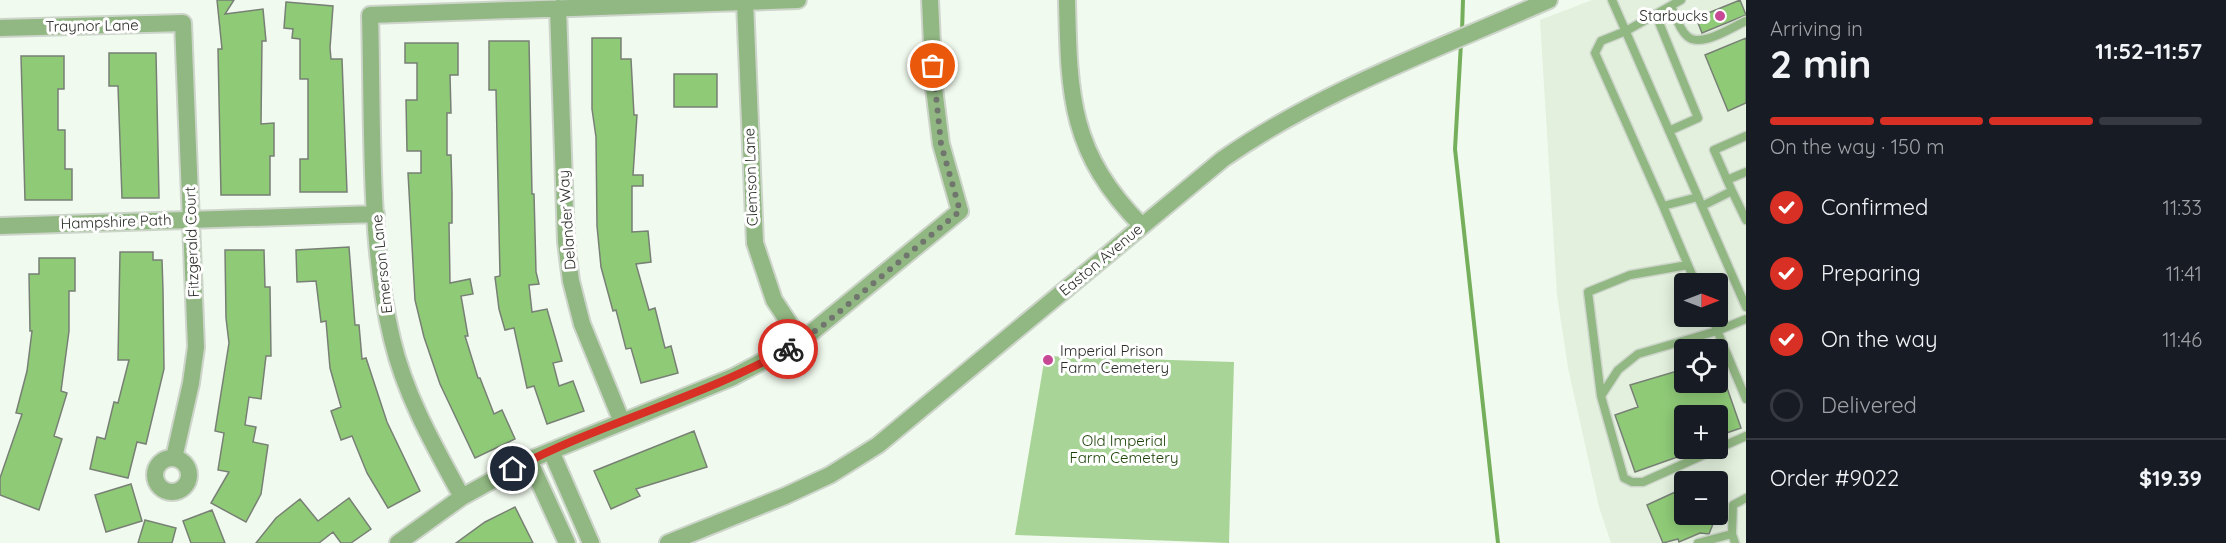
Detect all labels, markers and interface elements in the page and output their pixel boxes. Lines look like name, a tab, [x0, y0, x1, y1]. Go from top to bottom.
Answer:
place label: Starbucks	[1639, 6, 1708, 25]
marker: Starbucks	[1713, 9, 1727, 23]
street label: Traynor Lane	[45, 15, 139, 36]
text: Arriving in	[1770, 16, 1863, 41]
text: 11:52–11:57	[2095, 37, 2202, 65]
text: 2 min	[1770, 39, 1872, 88]
pin	[907, 40, 958, 91]
icon: bag	[916, 49, 949, 82]
street label: Clemson Lane	[739, 128, 762, 226]
text: On the way · 150 m	[1770, 134, 1945, 159]
street label: Delander Way	[554, 169, 579, 271]
street label: Fitzgerald Court	[180, 186, 203, 298]
icon: check	[1770, 191, 1803, 224]
text: Confirmed	[1821, 193, 1928, 221]
text: 11:33	[2163, 195, 2202, 220]
street label: Hampshire Path	[60, 210, 172, 233]
street label: Emerson Lane	[367, 214, 396, 315]
street label: Easton Avenue	[1055, 219, 1146, 300]
icon: check	[1770, 257, 1803, 290]
text: Preparing	[1821, 259, 1921, 287]
text: 11:41	[2166, 261, 2202, 286]
north arrow	[1674, 273, 1728, 327]
map controls	[1674, 273, 1728, 525]
courier	[758, 319, 818, 379]
icon: check	[1770, 323, 1803, 356]
text: On the way	[1821, 325, 1937, 353]
text: 11:46	[2162, 327, 2202, 352]
icon: bike	[772, 333, 805, 366]
button: locate	[1674, 339, 1728, 393]
place label: Imperial Prison Farm Cemetery	[1060, 341, 1169, 377]
marker: Imperial Prison Farm Cemetery	[1041, 353, 1055, 367]
text: Delivered	[1821, 391, 1917, 419]
button: +	[1674, 405, 1728, 459]
park label: Old Imperial Farm Cemetery	[1069, 431, 1179, 467]
pin	[487, 443, 538, 494]
icon: home	[496, 452, 529, 485]
text: Order #9022	[1770, 464, 1899, 492]
text: $19.39	[2139, 464, 2202, 492]
button: −	[1674, 471, 1728, 525]

